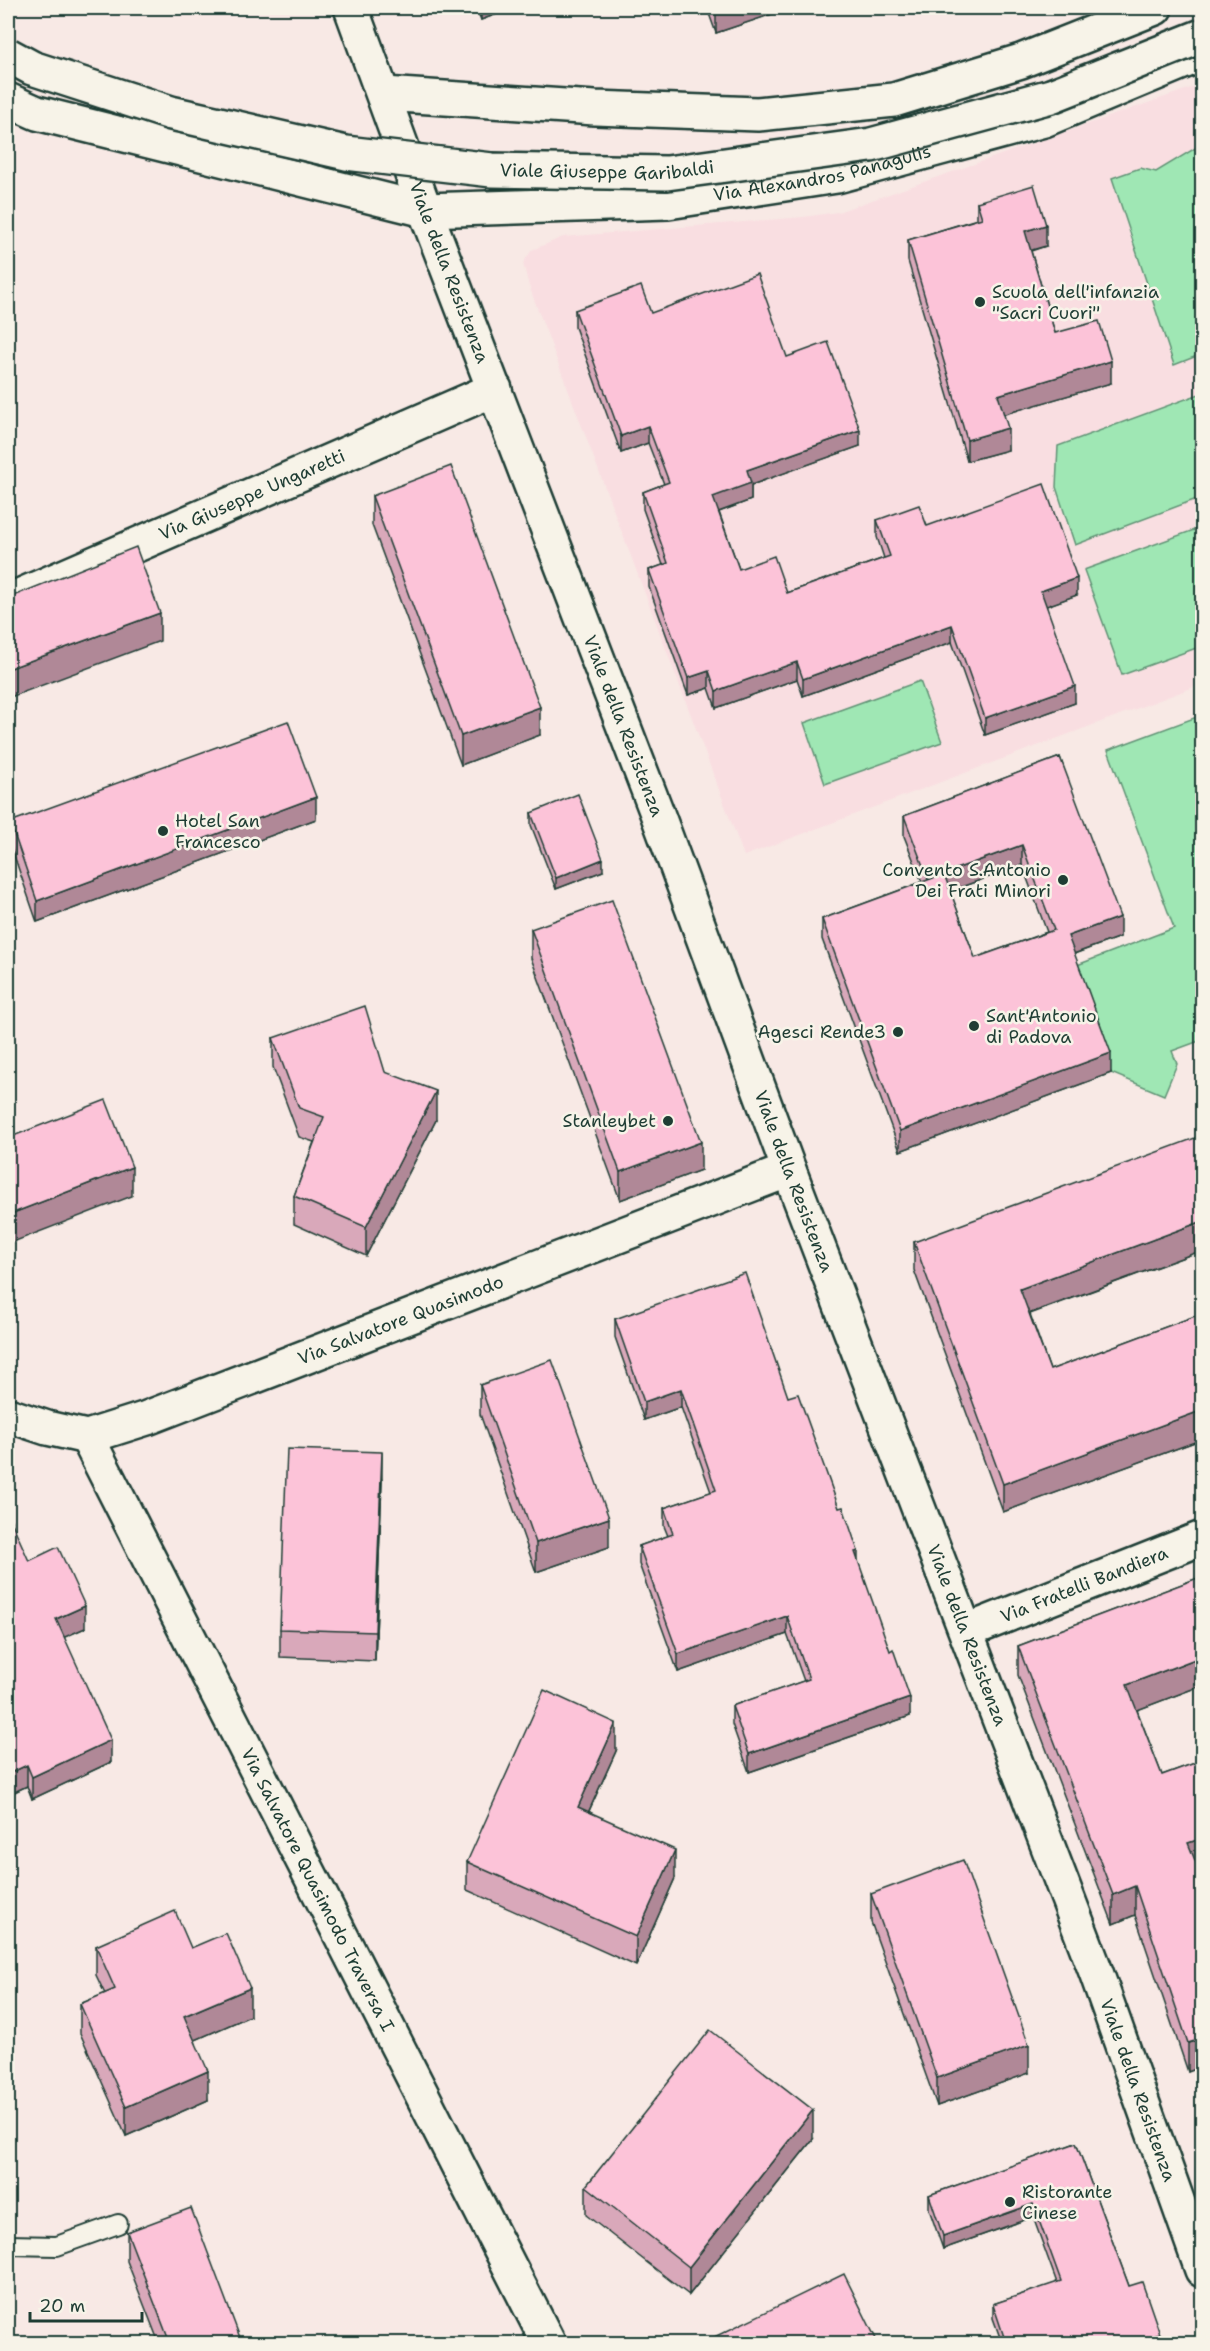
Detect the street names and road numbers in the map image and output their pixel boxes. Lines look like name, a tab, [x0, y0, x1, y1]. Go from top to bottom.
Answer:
street label: Via Alexandros Panagulis	[712, 139, 934, 207]
street label: Viale Giuseppe Garibaldi	[500, 155, 716, 185]
street label: Viale della Resistenza	[404, 178, 495, 367]
street label: Via Giuseppe Ungaretti	[155, 444, 349, 546]
street label: Viale della Resistenza	[578, 632, 669, 820]
street label: Viale della Resistenza	[749, 1087, 839, 1276]
street label: Via Salvatore Quasimodo	[294, 1269, 507, 1371]
street label: Viale della Resistenza	[921, 1541, 1013, 1729]
street label: Via Fratelli Bandiera	[997, 1541, 1171, 1629]
street label: Via Salvatore Quasimodo Traversa I	[235, 1744, 400, 2036]
street label: Viale della Resistenza	[1094, 1995, 1182, 2185]

